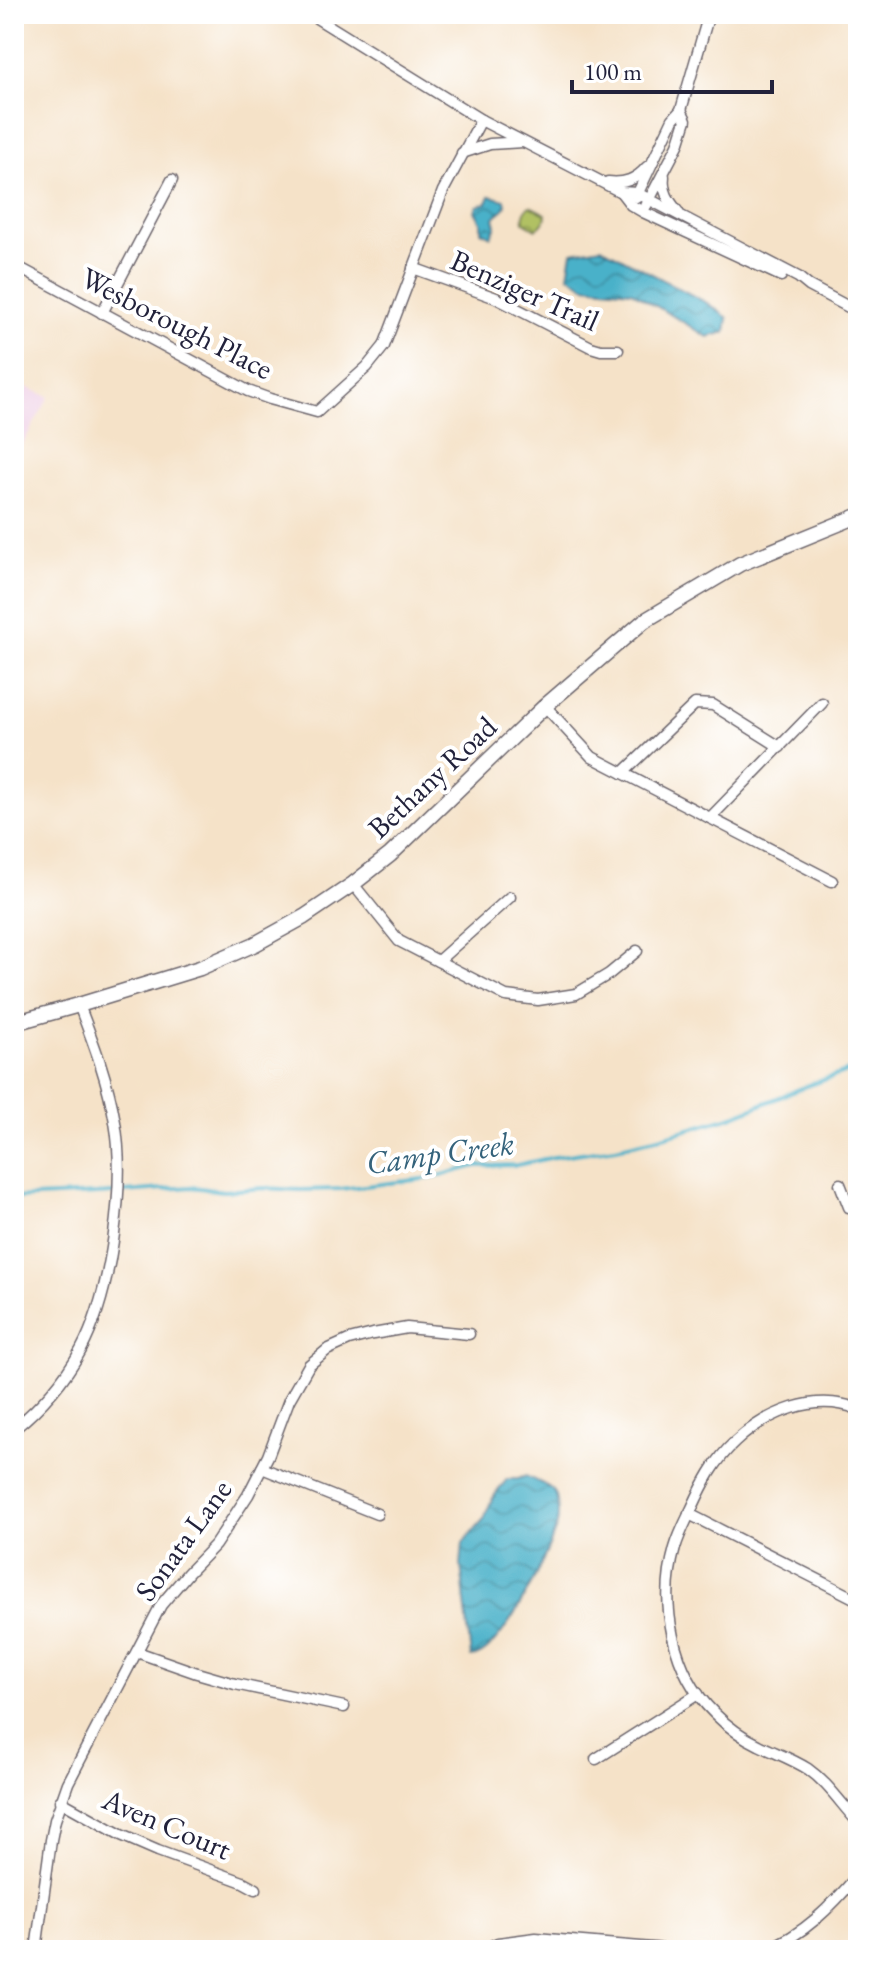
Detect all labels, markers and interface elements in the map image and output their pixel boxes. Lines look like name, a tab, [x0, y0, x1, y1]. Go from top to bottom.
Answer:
scale bar	[572, 44, 772, 94]
text: 100 m	[584, 56, 642, 87]
street label: Benziger Trail	[445, 240, 605, 340]
street label: Wesborough Place	[74, 258, 280, 388]
street label: Bethany Road	[359, 707, 505, 847]
water label: Camp Creek	[363, 1122, 517, 1184]
street label: Sonata Lane	[126, 1471, 240, 1609]
street label: Aven Court	[96, 1779, 238, 1869]

